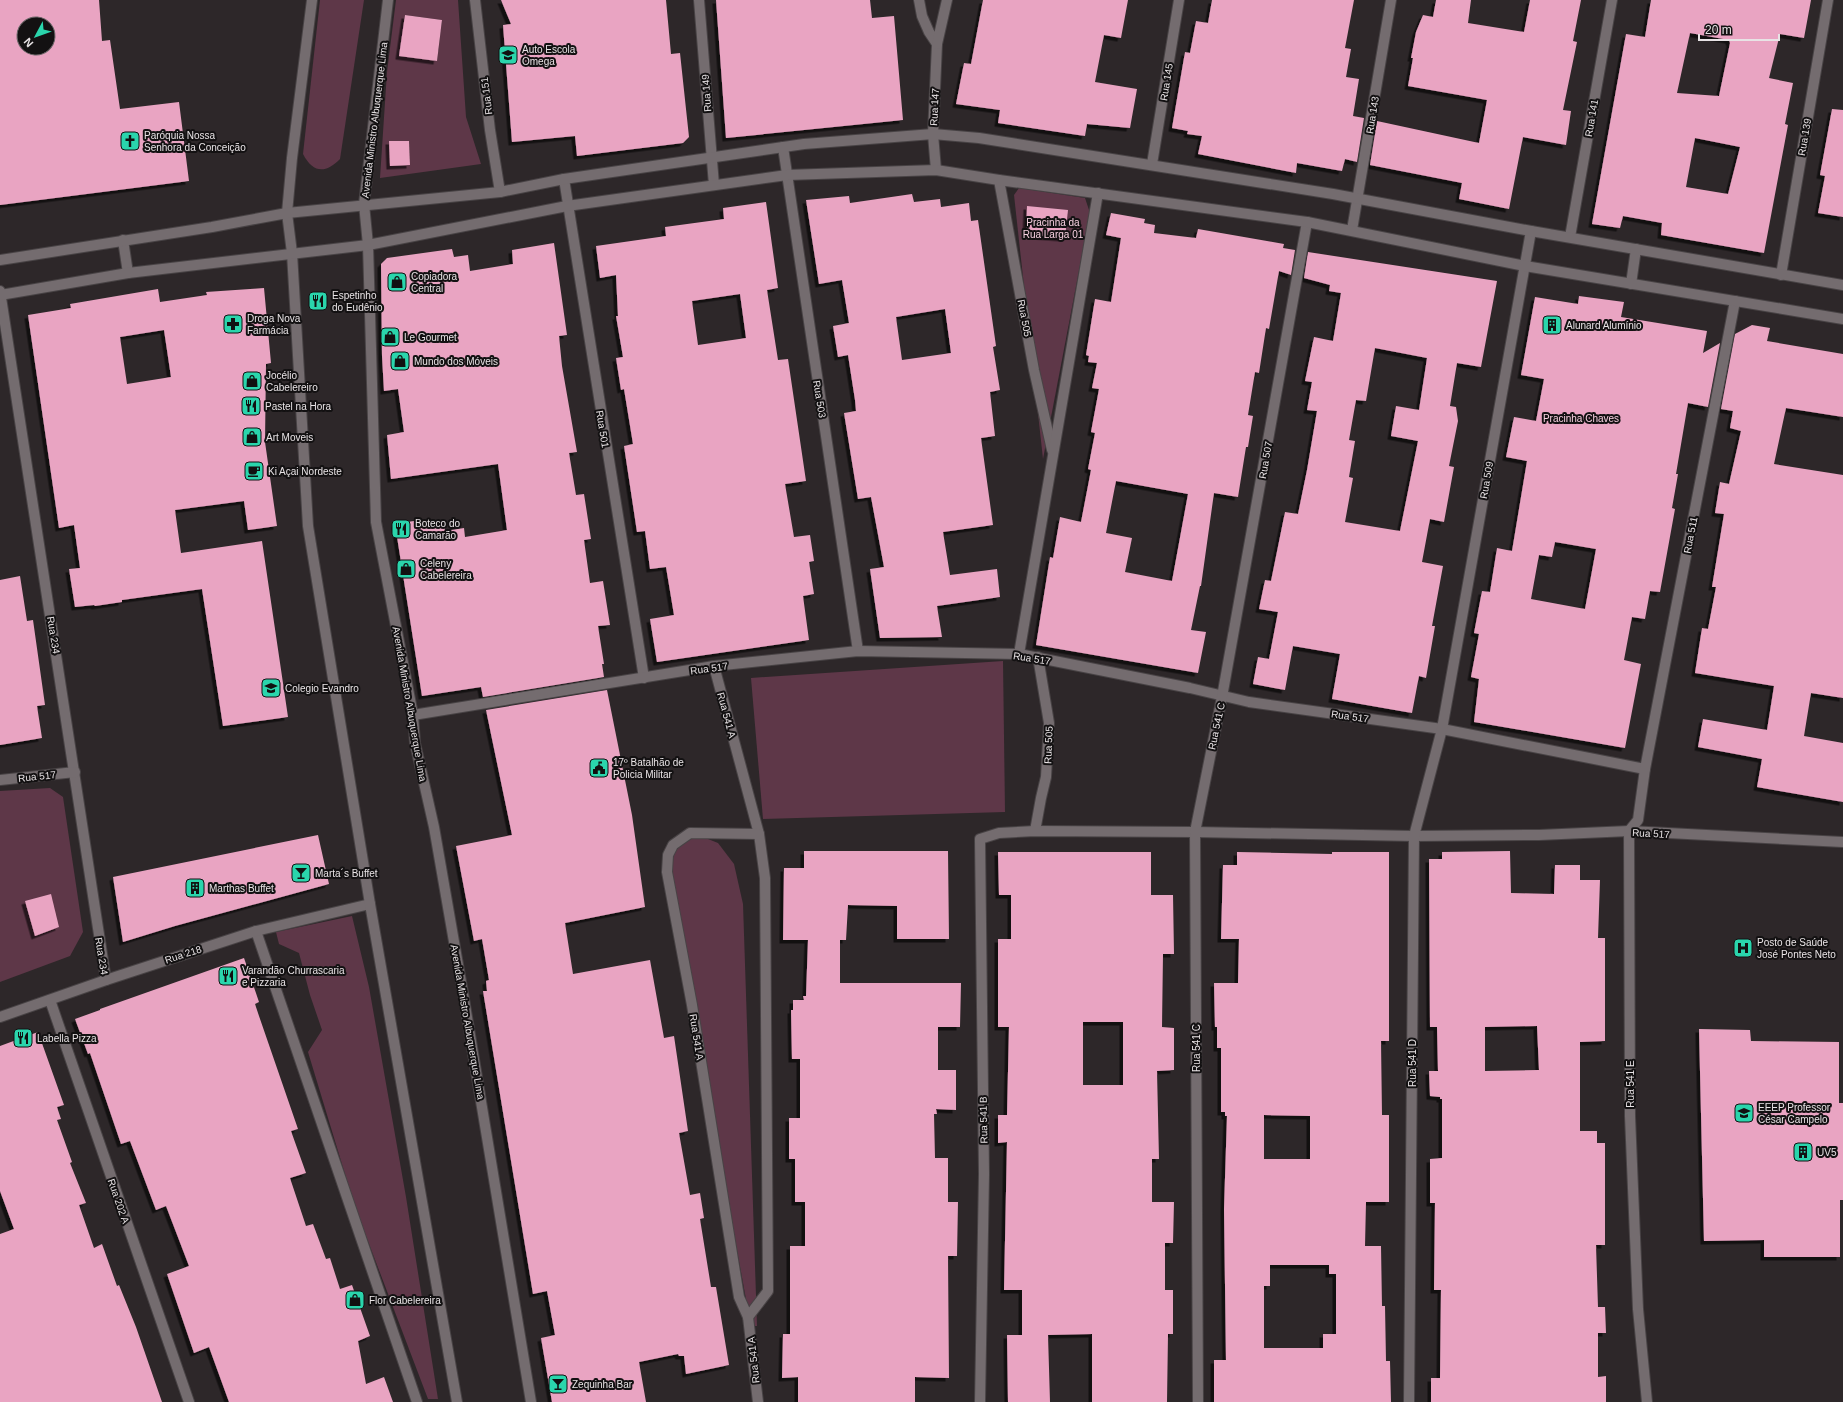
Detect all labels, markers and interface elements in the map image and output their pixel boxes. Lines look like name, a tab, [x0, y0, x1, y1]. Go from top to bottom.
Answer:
north arrow	[16, 16, 56, 56]
scale bar	[1699, 16, 1779, 42]
text: 20 m	[1705, 23, 1732, 37]
text: N	[21, 36, 36, 49]
street label: Avenida Ministro Albuquerque Lima	[359, 41, 390, 199]
school or university icon: Auto Escola Omega	[497, 44, 519, 66]
place label: Auto Escola Omega	[522, 44, 576, 67]
street label: Rua 145	[1158, 62, 1175, 102]
street label: Rua 149	[700, 73, 713, 112]
street label: Rua 151	[479, 76, 494, 115]
street label: Rua 147	[928, 87, 941, 126]
street label: Rua 143	[1364, 95, 1381, 135]
street label: Rua 141	[1583, 98, 1600, 138]
street label: Rua 139	[1796, 117, 1813, 157]
church icon: Paróquia Nossa Senhora da Conceição	[119, 130, 141, 152]
place label: Paróquia Nossa Senhora da Conceição	[144, 130, 246, 153]
park label: Pracinha da Rua Larga 01	[1023, 217, 1084, 240]
shop icon: Copiadora Central	[386, 271, 408, 293]
place label: Copiadora Central	[411, 271, 458, 294]
restaurant icon: Espetinho do Eudênio	[307, 290, 329, 312]
place label: Espetinho do Eudênio	[332, 290, 383, 313]
street label: Rua 505	[1016, 298, 1034, 338]
pharmacy icon: Droga Nova Farmácia	[222, 313, 244, 335]
place label: Droga Nova Farmácia	[247, 313, 301, 336]
building icon: Alunard Alumínio	[1541, 314, 1563, 336]
place label: Alunard Alumínio	[1566, 320, 1642, 331]
shop icon: Le Gourmet	[379, 326, 401, 348]
place label: Le Gourmet	[404, 332, 457, 343]
shop icon: Mundo dos Móveis	[389, 350, 411, 372]
place label: Mundo dos Móveis	[414, 356, 498, 367]
shop icon: Jocélio Cabelereiro	[241, 370, 263, 392]
place label: Jocélio Cabelereiro	[266, 370, 318, 393]
street label: Rua 503	[811, 380, 828, 419]
restaurant icon: Pastel na Hora	[240, 395, 262, 417]
place label: Pastel na Hora	[265, 401, 332, 412]
street label: Rua 501	[594, 410, 611, 449]
park label: Pracinha Chaves	[1543, 413, 1619, 424]
shop icon: Art Moveis	[241, 426, 263, 448]
place label: Art Moveis	[266, 432, 313, 443]
street label: Rua 507	[1257, 440, 1274, 480]
cafe icon: Ki Açai Nordeste	[243, 460, 265, 482]
street label: Rua 509	[1478, 460, 1495, 500]
place label: Ki Açai Nordeste	[268, 466, 342, 477]
street label: Rua 511	[1682, 515, 1700, 554]
restaurant icon: Boteco do Camarão	[390, 518, 412, 540]
place label: Boteco do Camarão	[415, 518, 460, 541]
shop icon: Celeny Cabelereira	[395, 558, 417, 580]
place label: Celeny Cabelereira	[420, 558, 472, 581]
street label: Rua 234	[45, 616, 62, 655]
street label: Avenida Ministro Albuquerque Lima	[390, 626, 429, 783]
street label: Rua 517	[1012, 650, 1052, 667]
street label: Rua 517	[690, 660, 729, 677]
school or university icon: Colegio Evandro	[260, 677, 282, 699]
place label: Colegio Evandro	[285, 683, 359, 694]
street label: Rua 541 A	[715, 691, 738, 739]
street label: Rua 541 C	[1206, 702, 1227, 751]
street label: Rua 517	[1330, 708, 1370, 725]
street label: Rua 505	[1042, 725, 1055, 764]
public building icon: 17º Batalhão de Policia Militar	[588, 757, 610, 779]
place label: 17º Batalhão de Policia Militar	[613, 757, 684, 780]
street label: Rua 517	[18, 769, 57, 784]
street label: Rua 517	[1632, 827, 1671, 840]
bar icon: Marta´s Buffet	[290, 862, 312, 884]
place label: Marta´s Buffet	[315, 868, 378, 879]
building icon: Marthas Buffet	[184, 877, 206, 899]
place label: Marthas Buffet	[209, 883, 274, 894]
street label: Rua 234	[93, 937, 110, 976]
hospital icon: Posto de Saúde José Pontes Neto	[1732, 937, 1754, 959]
place label: Posto de Saúde José Pontes Neto	[1757, 937, 1836, 960]
street label: Rua 218	[163, 943, 203, 966]
street label: Avenida Ministro Albuquerque Lima	[448, 944, 487, 1101]
restaurant icon: Varandão Churrascaria e Pizzaria	[217, 965, 239, 987]
place label: Varandão Churrascaria e Pizzaria	[242, 965, 345, 988]
street label: Rua 541 A	[687, 1013, 706, 1061]
street label: Rua 541 C	[1191, 1024, 1202, 1072]
restaurant icon: Labella Pizza	[12, 1027, 34, 1049]
place label: Labella Pizza	[37, 1033, 97, 1044]
street label: Rua 541 D	[1407, 1039, 1418, 1087]
street label: Rua 541 E	[1625, 1060, 1636, 1108]
street label: Rua 541 B	[978, 1096, 989, 1144]
school or university icon: EEEP Professor César Campelo	[1733, 1102, 1755, 1124]
place label: EEEP Professor César Campelo	[1758, 1102, 1831, 1125]
building icon: UV5	[1792, 1141, 1814, 1163]
place label: UV5	[1817, 1147, 1837, 1158]
street label: Rua 202 A	[106, 1177, 131, 1225]
shop icon: Flor Cabelereira	[344, 1289, 366, 1311]
place label: Flor Cabelereira	[369, 1295, 441, 1306]
street label: Rua 541 A	[746, 1336, 761, 1384]
bar icon: Zequinha Bar	[547, 1373, 569, 1395]
place label: Zequinha Bar	[572, 1379, 633, 1390]

